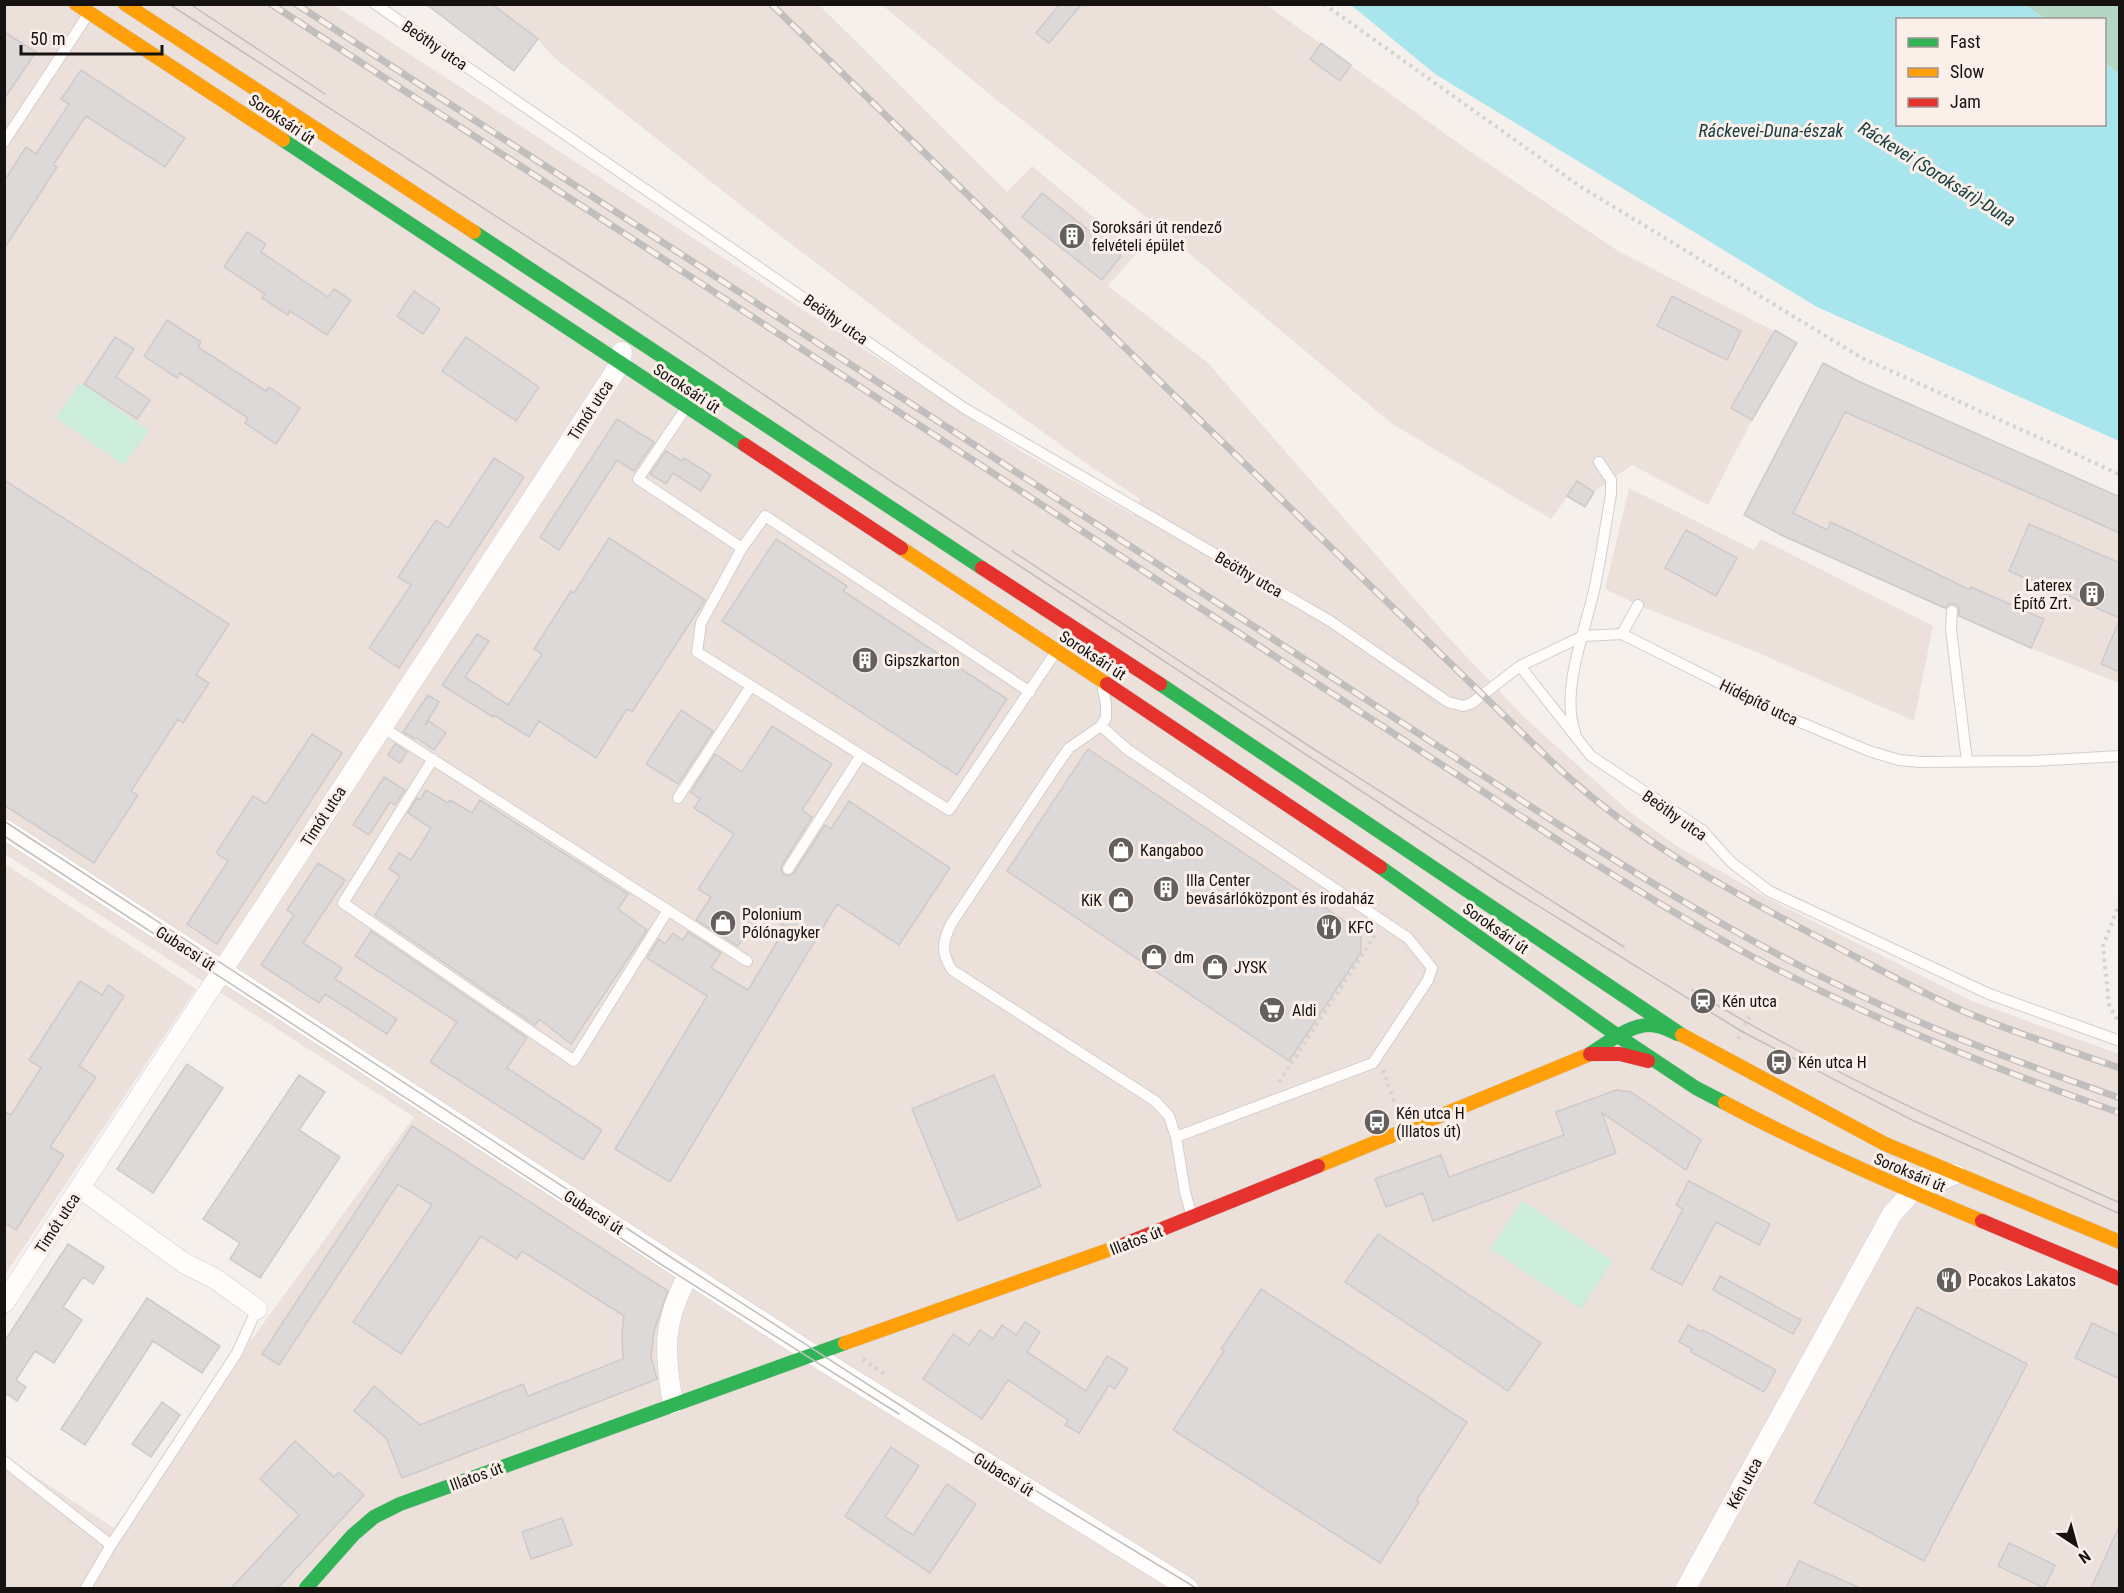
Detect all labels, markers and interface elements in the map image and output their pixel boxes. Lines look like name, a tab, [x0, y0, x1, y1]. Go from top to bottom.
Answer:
street label: Beöthy utca	[398, 17, 471, 74]
scale bar	[21, 18, 162, 56]
legend	[1896, 18, 2106, 126]
text: 50 m	[30, 28, 65, 49]
text: Fast	[1950, 31, 1981, 52]
text: Slow	[1950, 61, 1985, 82]
street label: Soroksári út	[245, 90, 319, 149]
text: Jam	[1950, 91, 1981, 112]
water label: Ráckevei (Soroksári)-Duna	[1854, 117, 2020, 231]
water label: Ráckevei-Duna-észak	[1699, 120, 1845, 141]
place label: Soroksári út rendező felvételi épület	[1092, 218, 1222, 255]
building icon: Soroksári út rendező felvételi épület	[1057, 221, 1087, 251]
street label: Beöthy utca	[800, 290, 872, 349]
street label: Soroksári út	[650, 360, 724, 417]
street label: Timót utca	[564, 377, 617, 444]
street label: Beöthy utca	[1212, 548, 1286, 601]
place label: Laterex Építő Zrt.	[2014, 576, 2072, 613]
building icon: Laterex Építő Zrt.	[2077, 579, 2107, 609]
street label: Soroksári út	[1056, 627, 1130, 684]
building icon: Gipszkarton	[850, 645, 880, 675]
place label: Gipszkarton	[884, 651, 960, 670]
street label: Hídépítő utca	[1717, 675, 1801, 730]
street label: Timót utca	[297, 783, 350, 850]
street label: Beöthy utca	[1639, 786, 1711, 845]
shop icon: Kangaboo	[1106, 835, 1136, 865]
place label: Kangaboo	[1140, 841, 1204, 860]
place label: Illa Center bevásárlóközpont és irodaház	[1186, 871, 1374, 908]
building icon: Illa Center bevásárlóközpont és irodaház	[1151, 874, 1181, 904]
shop icon: KiK	[1106, 885, 1136, 915]
place label: KiK	[1081, 891, 1102, 910]
street label: Soroksári út	[1459, 899, 1532, 958]
place label: Polonium Pólónagyker	[742, 905, 820, 942]
shop icon: Polonium Pólónagyker	[708, 908, 738, 938]
restaurant icon: KFC	[1314, 912, 1344, 942]
place label: KFC	[1348, 918, 1374, 937]
street label: Gubacsi út	[152, 922, 219, 975]
shop icon: dm	[1139, 942, 1169, 972]
place label: dm	[1174, 948, 1194, 967]
shop icon: JYSK	[1200, 952, 1230, 982]
place label: JYSK	[1234, 958, 1267, 977]
station icon: Kén utca	[1688, 986, 1718, 1016]
place label: Kén utca	[1722, 992, 1777, 1011]
supermarket icon: Aldi	[1257, 995, 1287, 1025]
place label: Aldi	[1292, 1001, 1317, 1020]
bus stop icon: Kén utca H	[1764, 1047, 1794, 1077]
place label: Kén utca H	[1798, 1053, 1867, 1072]
place label: Kén utca H (Illatos út)	[1396, 1104, 1465, 1141]
bus stop icon: Kén utca H (Illatos út)	[1362, 1107, 1392, 1137]
street label: Soroksári út	[1871, 1149, 1949, 1196]
street label: Gubacsi út	[560, 1186, 627, 1239]
street label: Timót utca	[31, 1190, 84, 1257]
street label: Illatos út	[1107, 1222, 1166, 1259]
restaurant icon: Pocakos Lakatos	[1934, 1265, 1964, 1295]
place label: Pocakos Lakatos	[1968, 1271, 2076, 1290]
street label: Gubacsi út	[970, 1449, 1038, 1500]
street label: Kén utca	[1723, 1455, 1766, 1512]
street label: Illatos út	[447, 1458, 506, 1495]
north arrow	[2046, 1515, 2106, 1575]
text: N	[2075, 1546, 2094, 1567]

